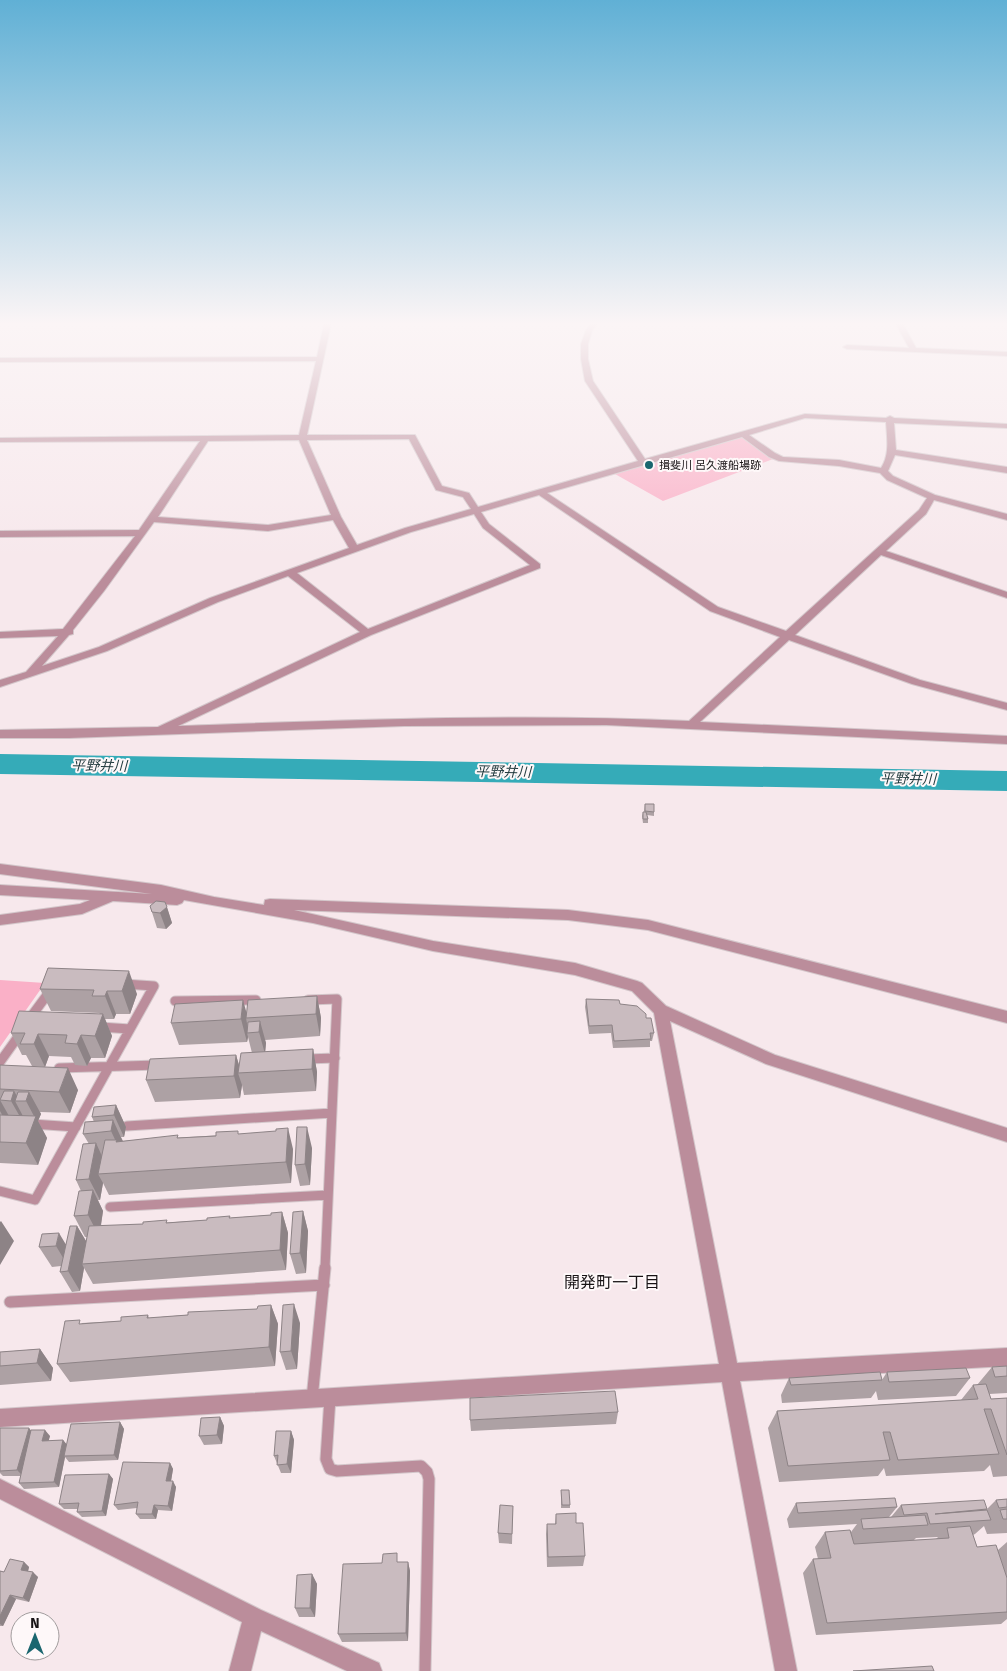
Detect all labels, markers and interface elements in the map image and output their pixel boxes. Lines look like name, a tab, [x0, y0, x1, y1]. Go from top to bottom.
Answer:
marker: 揖斐川 呂久渡船場跡	[643, 459, 655, 471]
place label: 揖斐川 呂久渡船場跡	[659, 459, 761, 472]
water label: 平野井川	[71, 757, 129, 775]
water label: 平野井川	[475, 763, 533, 781]
water label: 平野井川	[880, 770, 938, 788]
district label: 開発町一丁目	[564, 1273, 660, 1292]
north arrow	[10, 1611, 60, 1661]
text: N	[30, 1615, 40, 1632]

